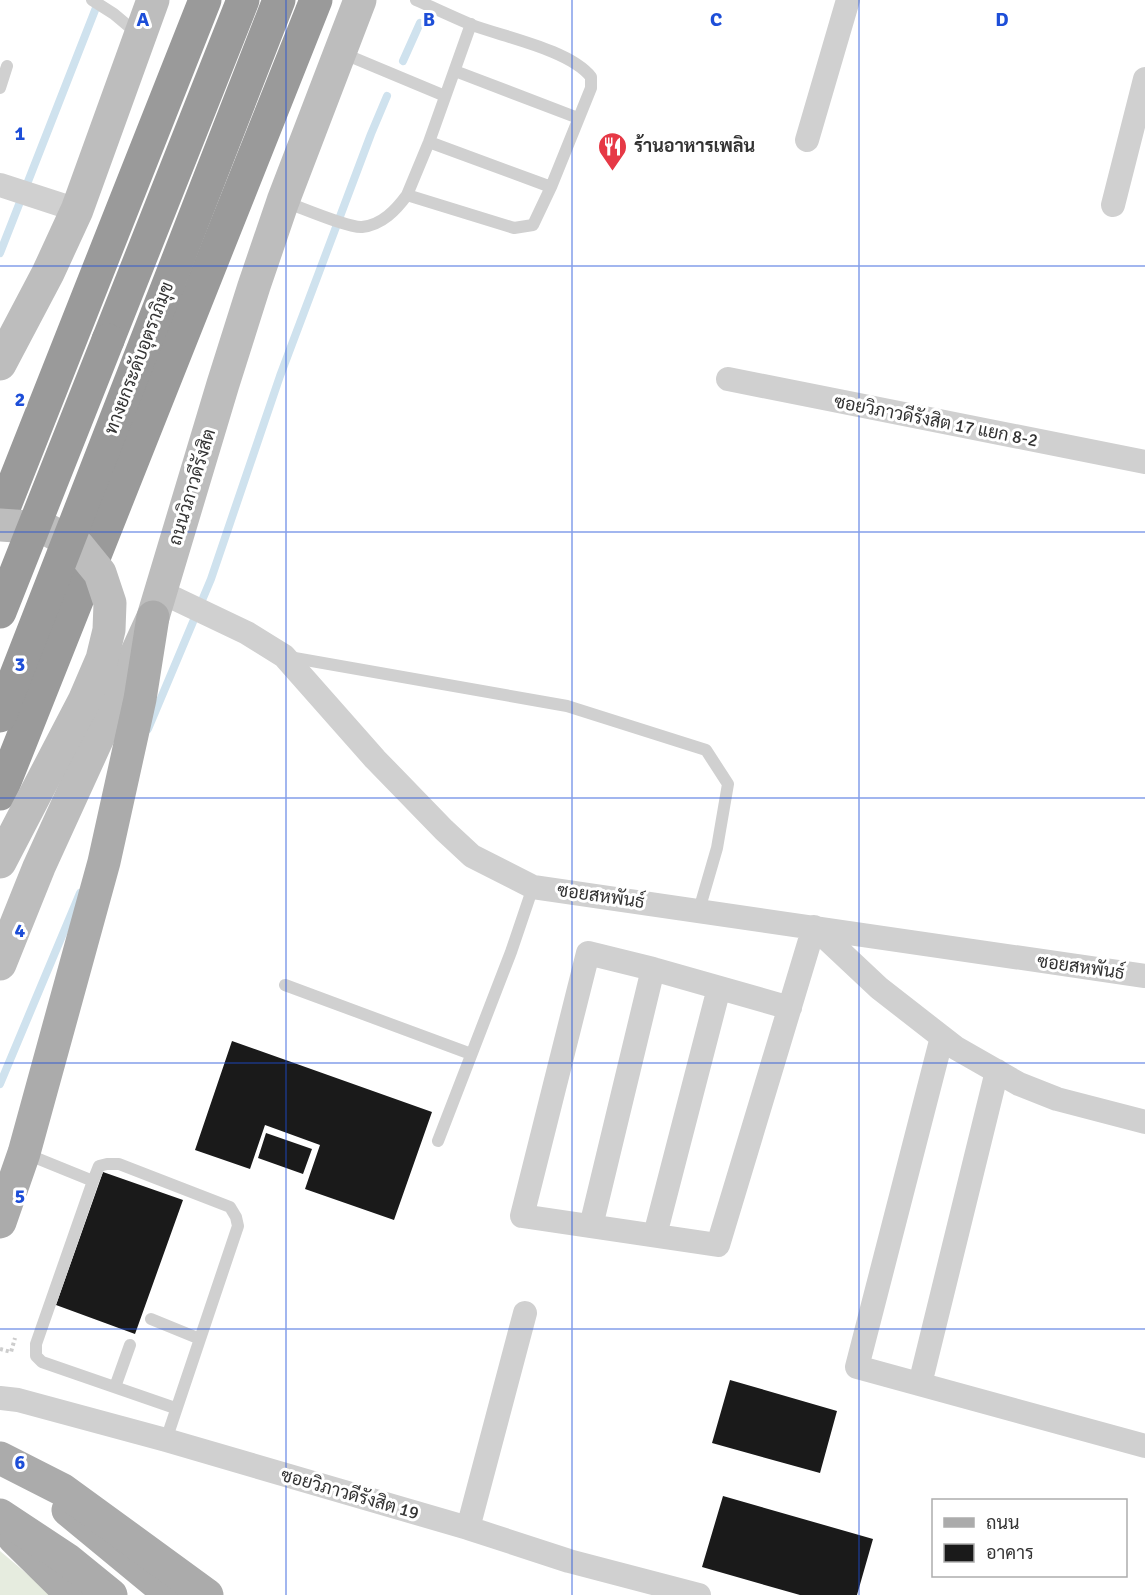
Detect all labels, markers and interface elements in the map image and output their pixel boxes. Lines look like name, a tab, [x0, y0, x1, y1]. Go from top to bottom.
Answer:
text: A	[137, 7, 150, 32]
text: B	[423, 7, 435, 32]
text: C	[710, 7, 722, 32]
text: D	[995, 7, 1009, 32]
text: 1	[15, 121, 26, 146]
restaurant icon: ร้านอาหารเพลิน	[597, 130, 629, 172]
place label: ร้านอาหารเพลิน	[634, 134, 755, 157]
street label: ทางยกระดับอุตราภิมุข	[100, 279, 179, 438]
text: 2	[15, 387, 25, 412]
street label: ซอยวิภาวดีรังสิต 17 แยก 8-2	[832, 388, 1040, 452]
street label: ถนนวิภาวดีรังสิต	[162, 426, 220, 548]
text: 3	[15, 652, 25, 677]
street label: ซอยสหพันธ์	[556, 877, 647, 913]
text: 4	[15, 918, 26, 943]
street label: ซอยสหพันธ์	[1036, 948, 1127, 984]
text: 5	[15, 1184, 25, 1209]
text: 6	[15, 1450, 26, 1475]
street label: ซอยวิภาวดีรังสิต 19	[278, 1462, 422, 1524]
legend	[932, 1499, 1127, 1577]
text: ถนน	[986, 1512, 1019, 1534]
text: อาคาร	[986, 1542, 1034, 1564]

